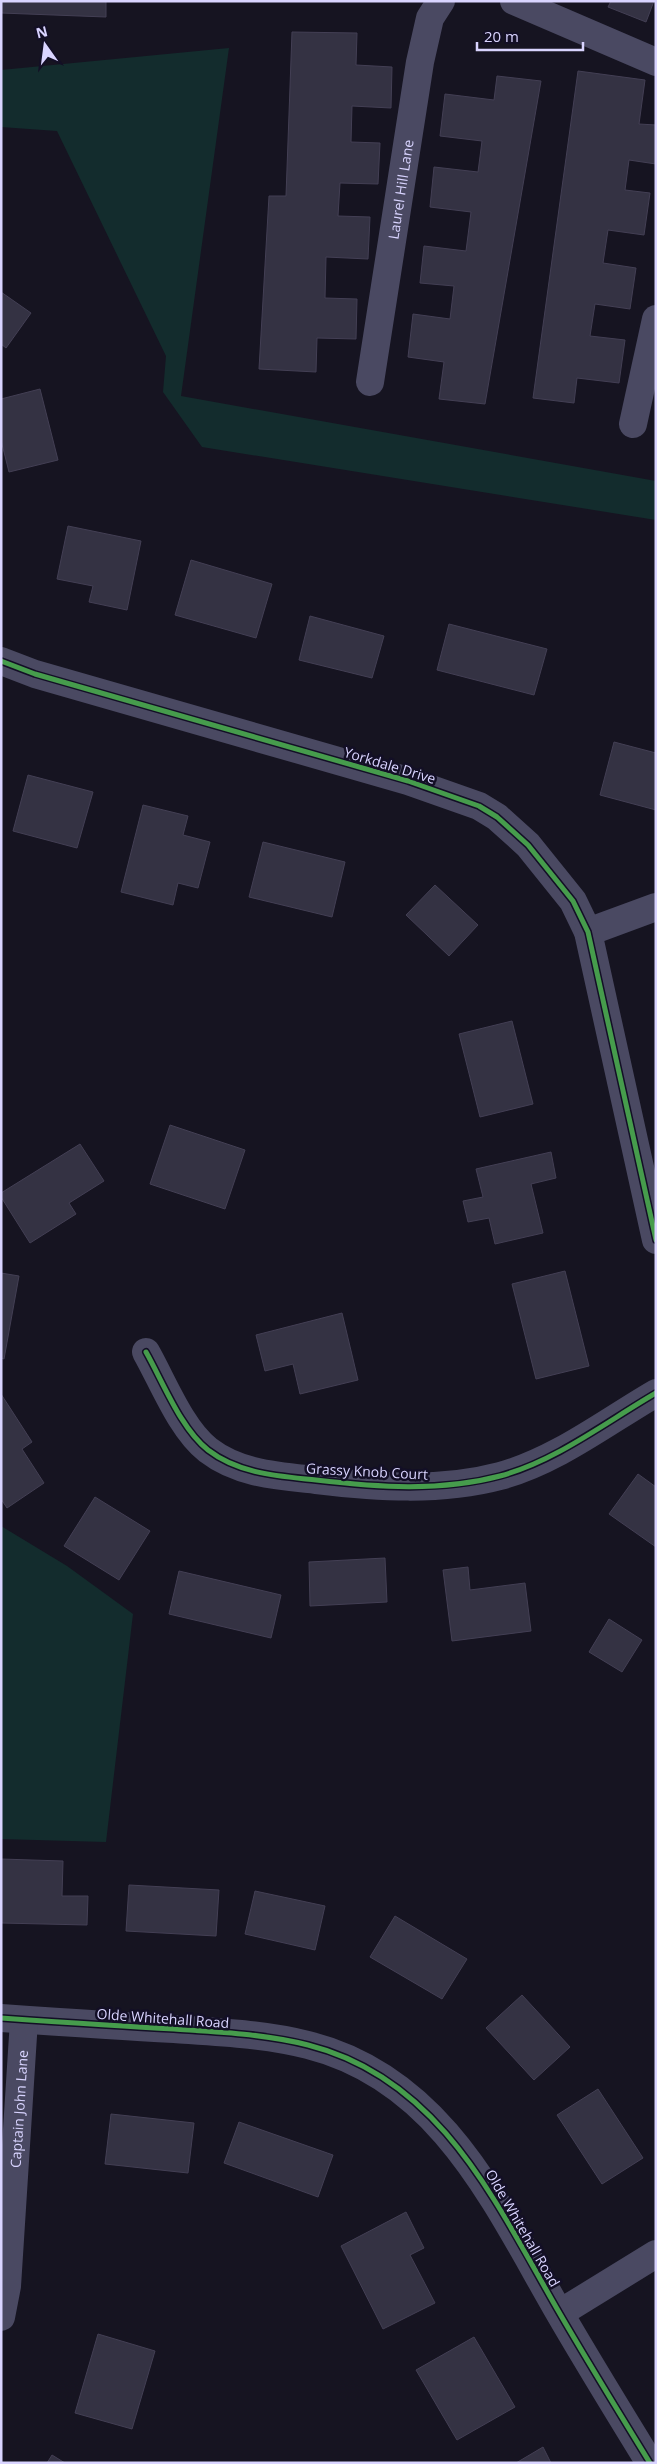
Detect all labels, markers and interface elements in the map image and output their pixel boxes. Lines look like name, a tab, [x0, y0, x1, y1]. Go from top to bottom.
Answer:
north arrow	[20, 20, 70, 70]
scale bar	[477, 20, 583, 52]
text: N	[34, 21, 50, 42]
text: 20 m	[484, 26, 519, 46]
street label: Laurel Hill Lane	[383, 138, 417, 241]
street label: Yorkdale Drive	[342, 742, 438, 788]
street label: Grassy Knob Court	[306, 1458, 428, 1484]
street label: Olde Whitehall Road	[96, 2004, 230, 2032]
street label: Captain John Lane	[5, 2049, 32, 2169]
street label: Olde Whitehall Road	[482, 2166, 564, 2290]

